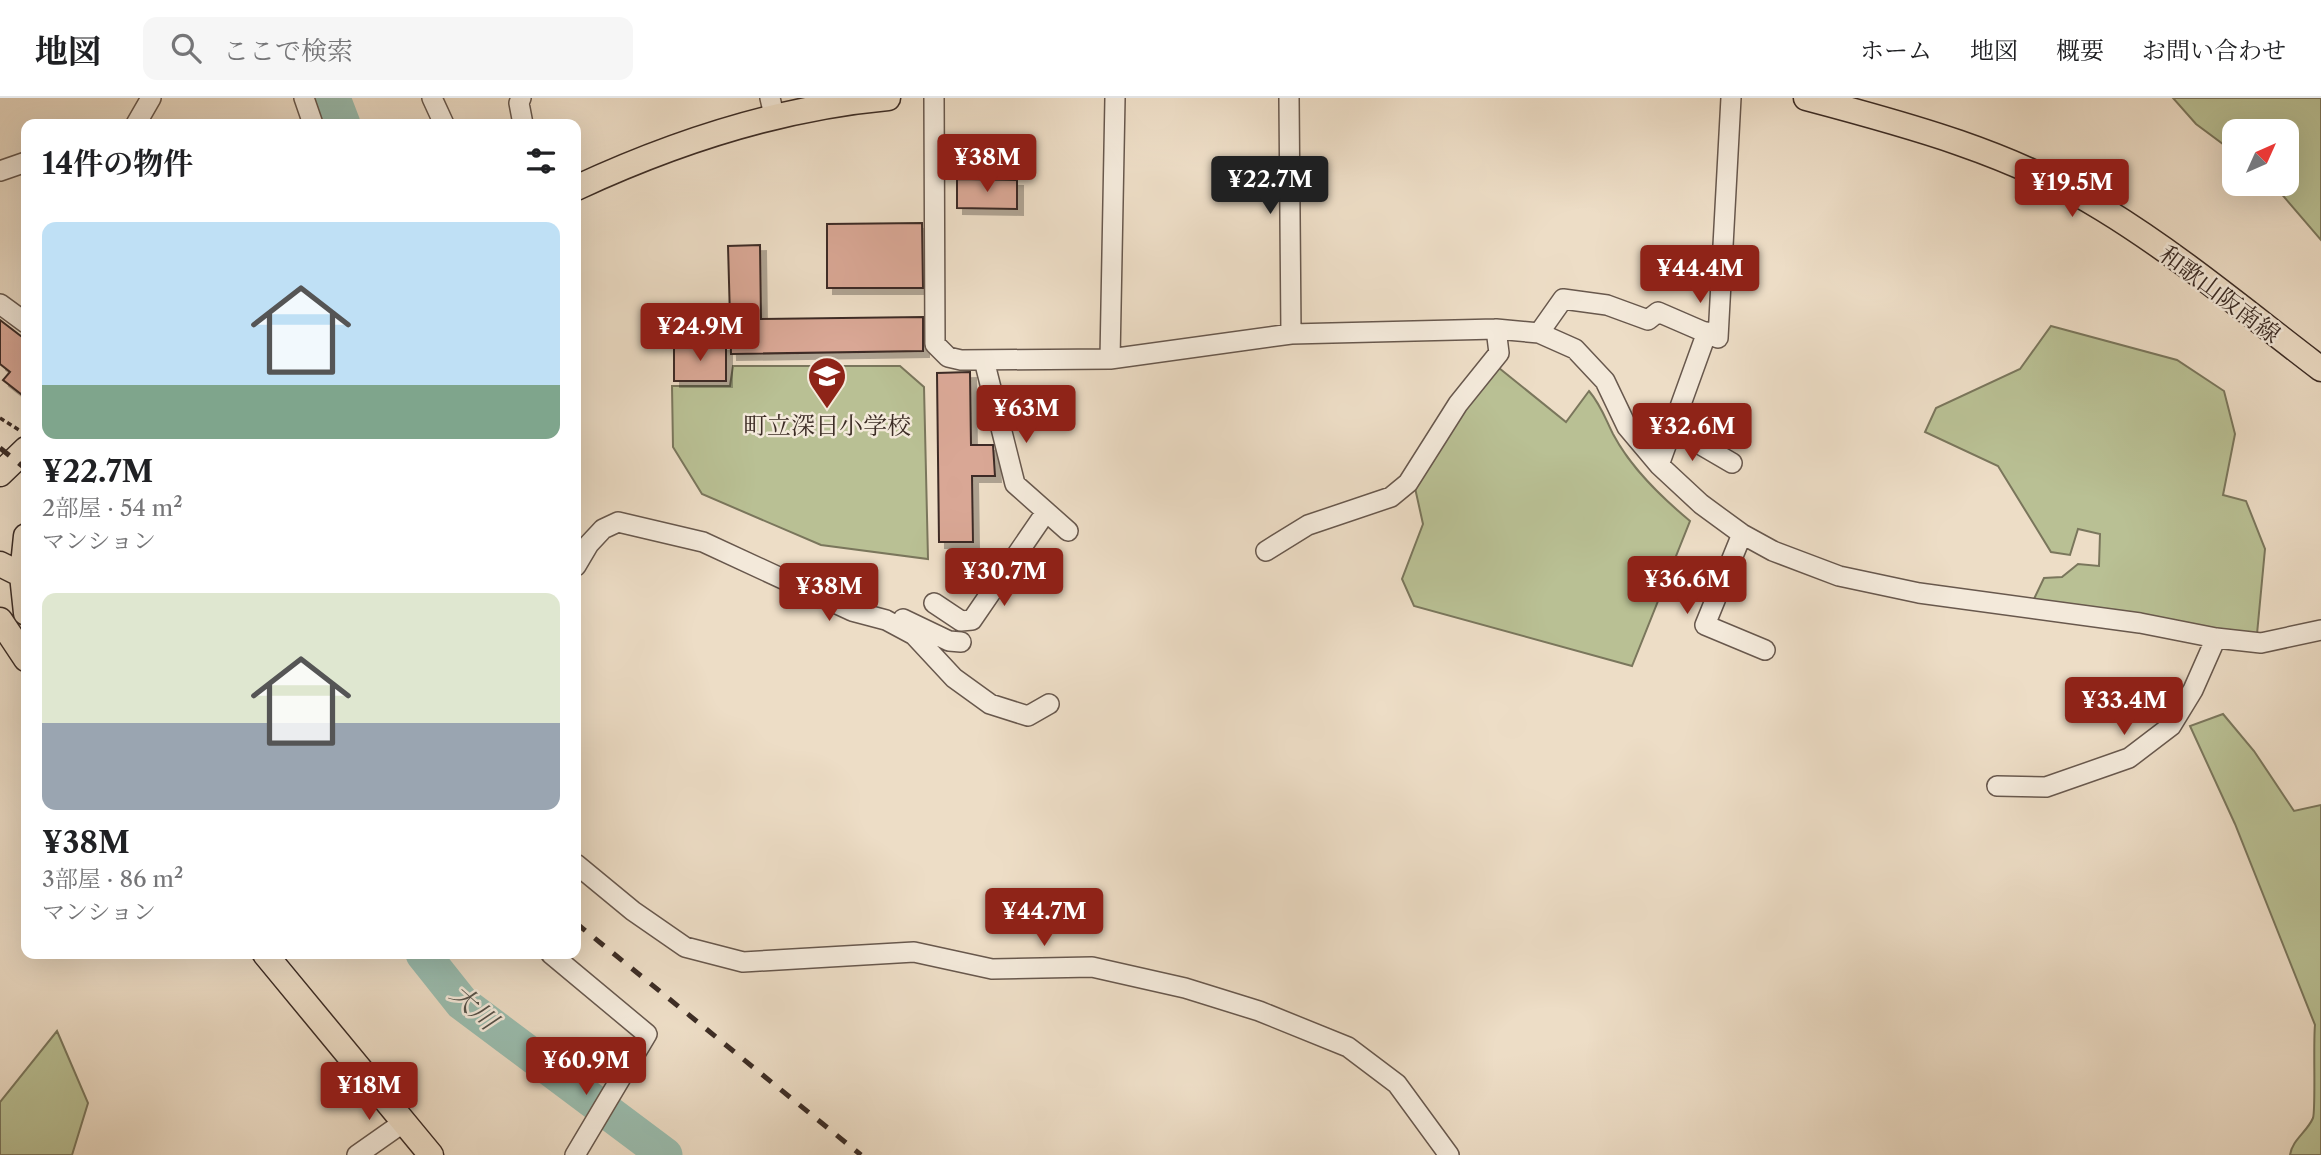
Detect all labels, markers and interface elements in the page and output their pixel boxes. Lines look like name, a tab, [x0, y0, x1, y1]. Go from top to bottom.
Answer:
search box	[143, 17, 633, 80]
icon: search	[167, 29, 205, 67]
text: 地図	[35, 31, 101, 72]
text: ここで検索	[223, 35, 353, 67]
text: ホーム	[1860, 36, 1932, 65]
text: 地図	[1970, 36, 2018, 65]
text: 概要	[2056, 36, 2104, 65]
text: お問い合わせ	[2142, 36, 2286, 65]
north arrow	[2222, 119, 2300, 196]
map controls	[2222, 119, 2299, 196]
pin: ¥38M	[946, 134, 1028, 194]
icon: filters	[522, 142, 560, 180]
text: ¥38M	[953, 143, 1021, 171]
text: 14件の物件	[42, 145, 193, 182]
pin: ¥22.7M	[1213, 156, 1327, 216]
pin: ¥19.5M	[2015, 159, 2129, 219]
text: ¥22.7M	[1227, 165, 1313, 193]
text: ¥19.5M	[2031, 168, 2113, 196]
street label: 和歌山阪南線	[2154, 239, 2286, 349]
pin: ¥44.4M	[1643, 246, 1757, 305]
text: ¥44.4M	[1656, 254, 1744, 282]
icon: home	[238, 267, 364, 393]
pin: ¥24.9M	[643, 303, 757, 363]
text: ¥24.9M	[657, 312, 743, 340]
school or university icon: 町立深日小学校	[806, 355, 848, 410]
pin: ¥63M	[985, 386, 1067, 445]
text: ¥63M	[993, 394, 1059, 422]
pin: ¥32.6M	[1635, 404, 1749, 463]
place label: 町立深日小学校	[743, 411, 911, 440]
text: ¥32.6M	[1649, 412, 1735, 440]
text: ¥22.7M	[42, 453, 153, 490]
text: 2部屋 · 54 m²	[42, 494, 183, 522]
text: マンション	[42, 527, 156, 555]
pin: ¥30.7M	[947, 548, 1061, 608]
pin: ¥36.6M	[1630, 556, 1744, 616]
text: ¥30.7M	[961, 557, 1047, 585]
pin: ¥38M	[788, 564, 870, 623]
text: ¥36.6M	[1643, 565, 1731, 593]
text: ¥38M	[795, 572, 863, 600]
icon: home	[238, 638, 364, 764]
pin: ¥33.4M	[2067, 678, 2181, 737]
text: ¥33.4M	[2081, 686, 2167, 714]
text: ¥38M	[42, 824, 130, 861]
text: 3部屋 · 86 m²	[42, 865, 183, 893]
pin: ¥44.7M	[987, 888, 1101, 948]
text: ¥44.7M	[1001, 897, 1087, 925]
text: マンション	[42, 898, 156, 926]
water label: 大川	[444, 978, 506, 1038]
pin: ¥60.9M	[529, 1038, 643, 1097]
text: ¥60.9M	[542, 1046, 630, 1074]
pin: ¥18M	[328, 1062, 410, 1122]
text: ¥18M	[337, 1071, 401, 1099]

